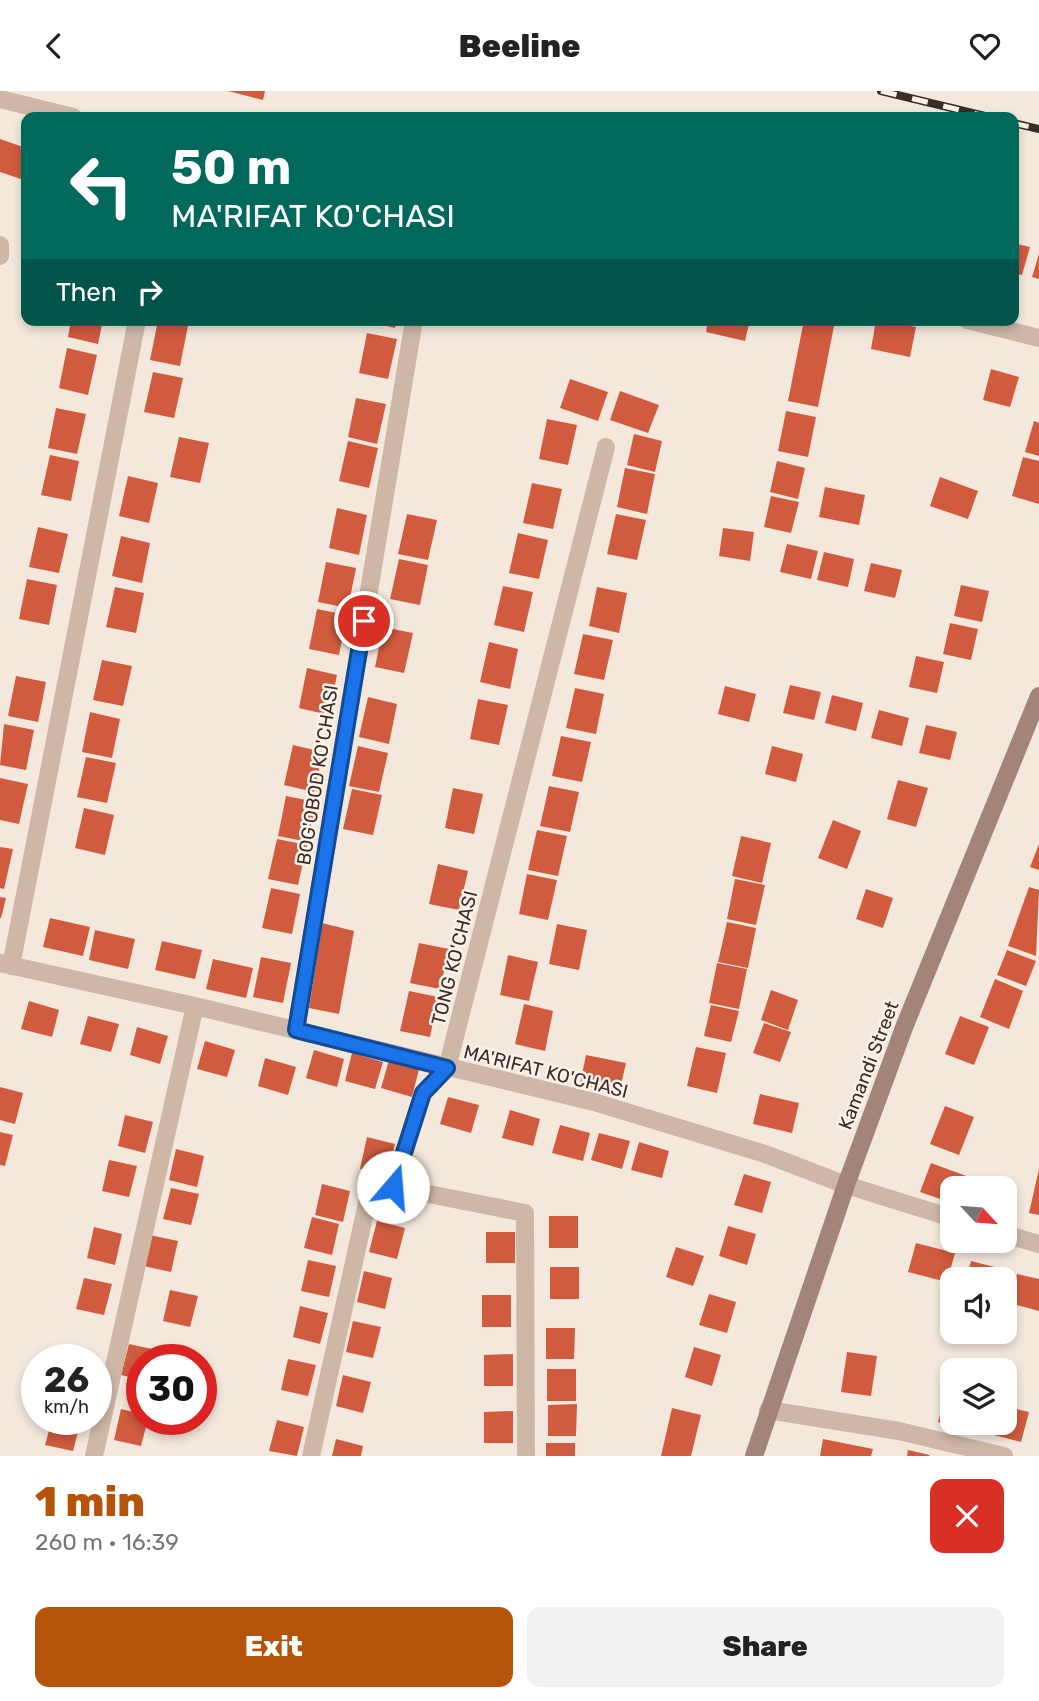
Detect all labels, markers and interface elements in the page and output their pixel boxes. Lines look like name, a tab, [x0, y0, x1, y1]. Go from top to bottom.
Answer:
icon: back	[35, 27, 73, 65]
text: Beeline	[458, 27, 581, 65]
icon: heart	[966, 27, 1004, 65]
text: 50 m	[171, 138, 291, 196]
icon: left	[56, 140, 147, 231]
text: MA'RIFAT KO'CHASI	[171, 197, 455, 235]
icon: right	[131, 273, 169, 311]
text: Then	[56, 277, 117, 308]
pin	[334, 591, 394, 651]
icon: arrive	[345, 602, 383, 640]
street label: BOG'OBOD KO'CHASI	[292, 683, 343, 867]
street label: TONG KO'CHASI	[427, 888, 482, 1028]
street label: Kamandi Street	[833, 997, 904, 1133]
street label: MA'RIFAT KO'CHASI	[461, 1040, 630, 1103]
position arrow	[356, 1150, 430, 1224]
north arrow	[940, 1176, 1017, 1253]
map controls	[940, 1176, 1017, 1435]
button: sound	[940, 1267, 1017, 1344]
speed limit sign: 30	[126, 1344, 217, 1435]
button: layers	[940, 1358, 1017, 1435]
text: 26	[44, 1359, 89, 1401]
text: km/h	[44, 1396, 89, 1418]
text: 1 min	[35, 1477, 145, 1527]
button: close	[930, 1479, 1004, 1553]
text: 260 m · 16:39	[35, 1528, 179, 1556]
button: Exit	[35, 1607, 513, 1687]
button: Share	[527, 1607, 1004, 1687]

